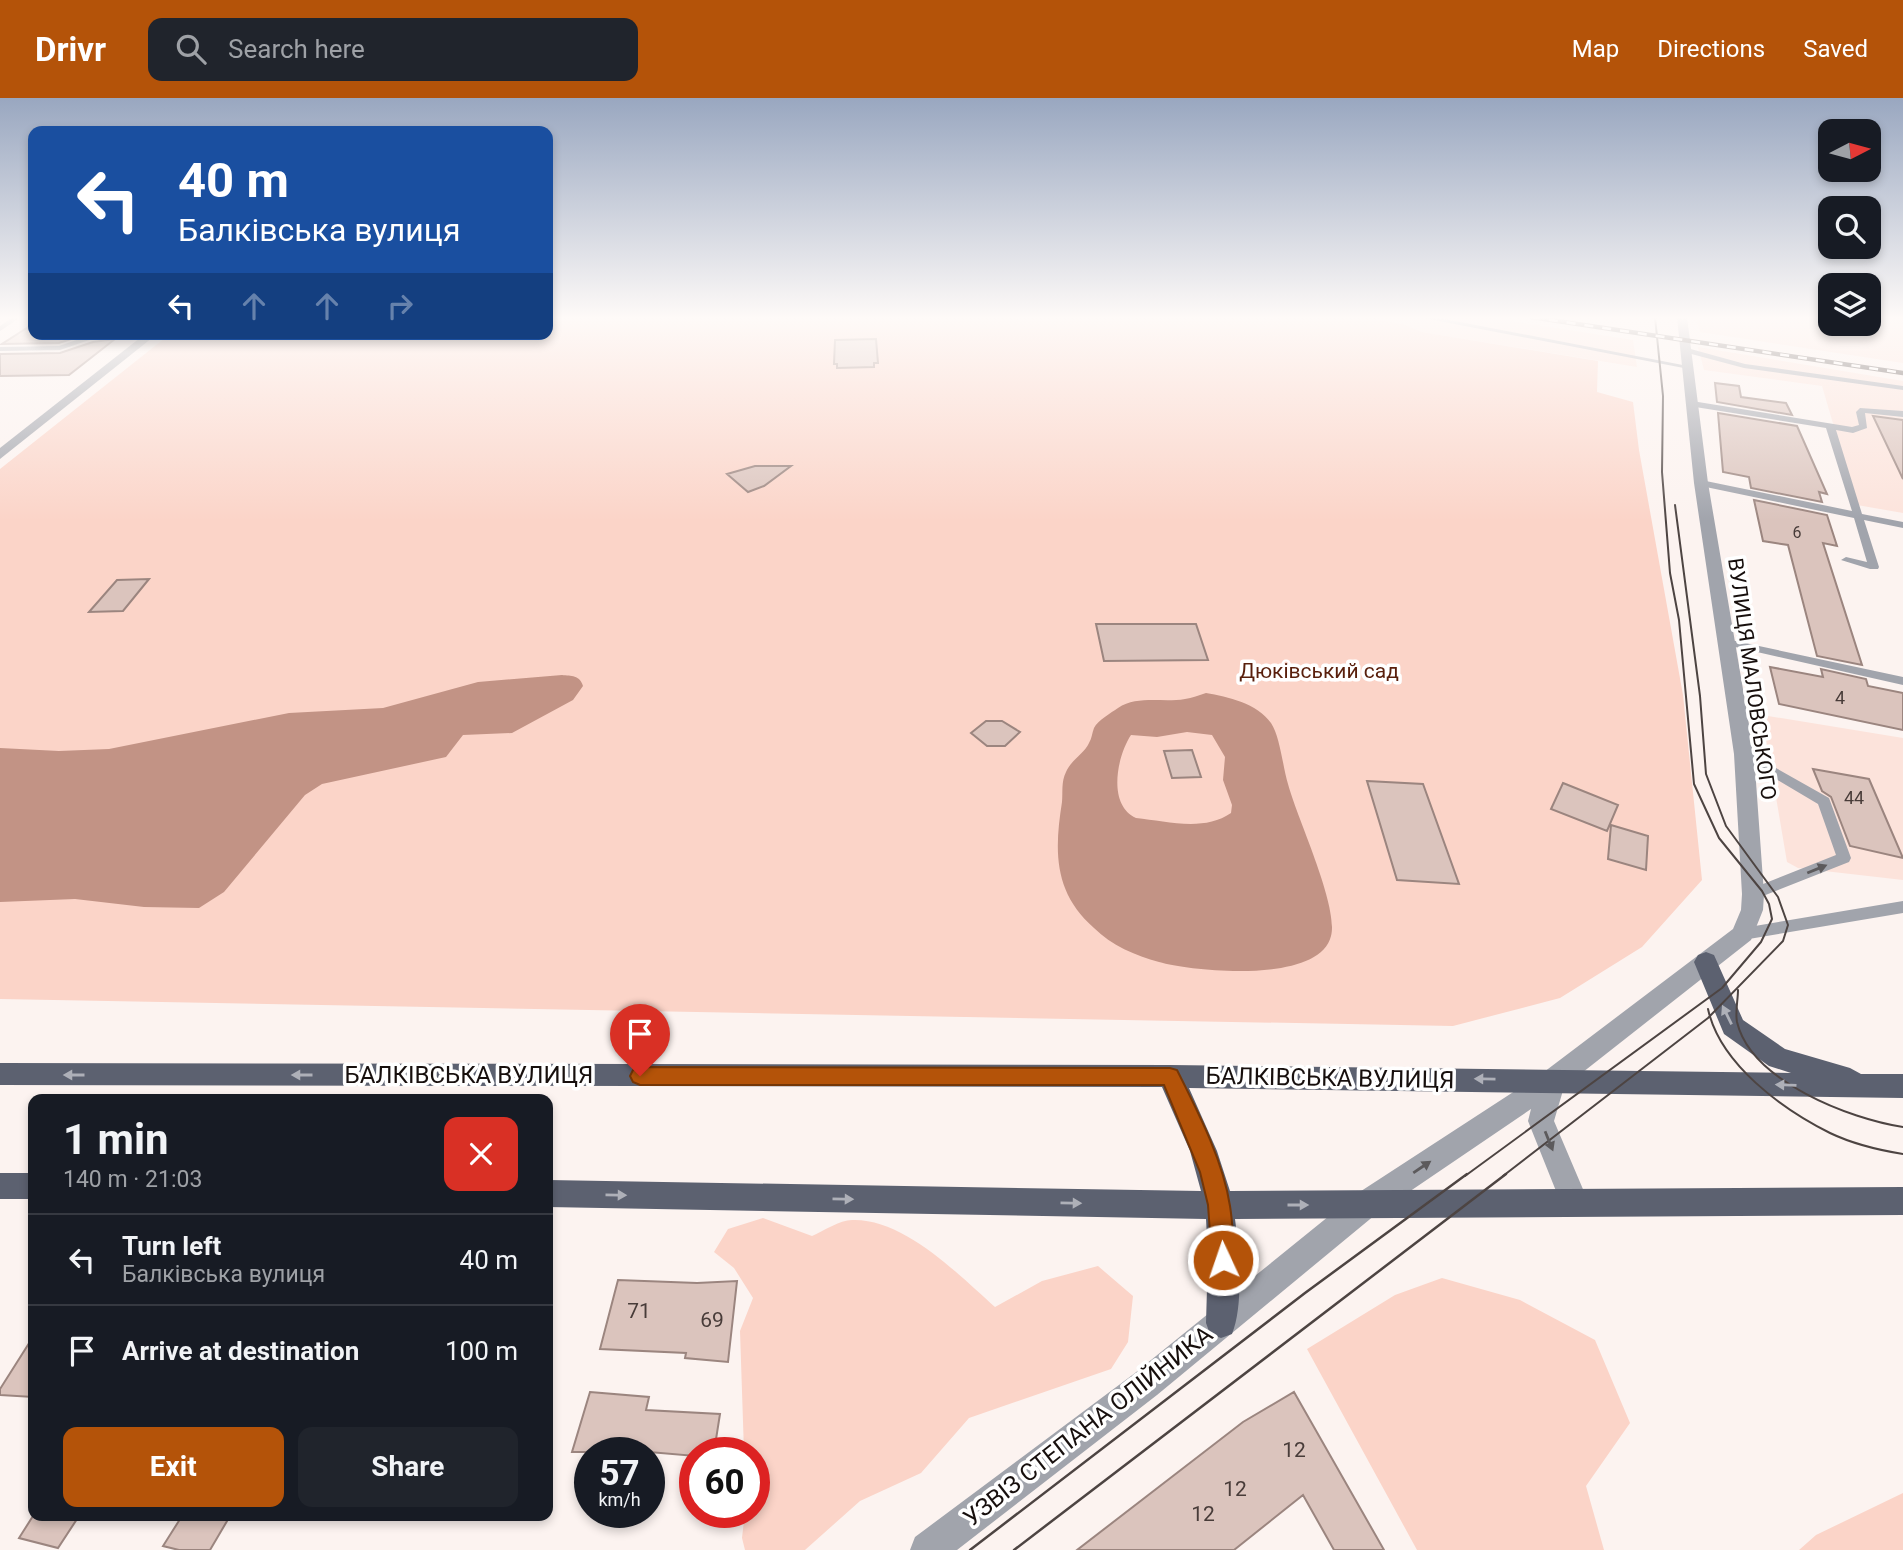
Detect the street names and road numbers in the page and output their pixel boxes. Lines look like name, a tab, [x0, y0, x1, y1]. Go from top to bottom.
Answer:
street label: ВУЛИЦЯ МАЛОВСЬКОГО	[1723, 556, 1781, 802]
street label: БАЛКІВСЬКА ВУЛИЦЯ	[345, 1061, 593, 1089]
street label: БАЛКІВСЬКА ВУЛИЦЯ	[1205, 1062, 1455, 1094]
street label: УЗВІЗ СТЕПАНА ОЛІЙНИКА	[958, 1320, 1218, 1532]

